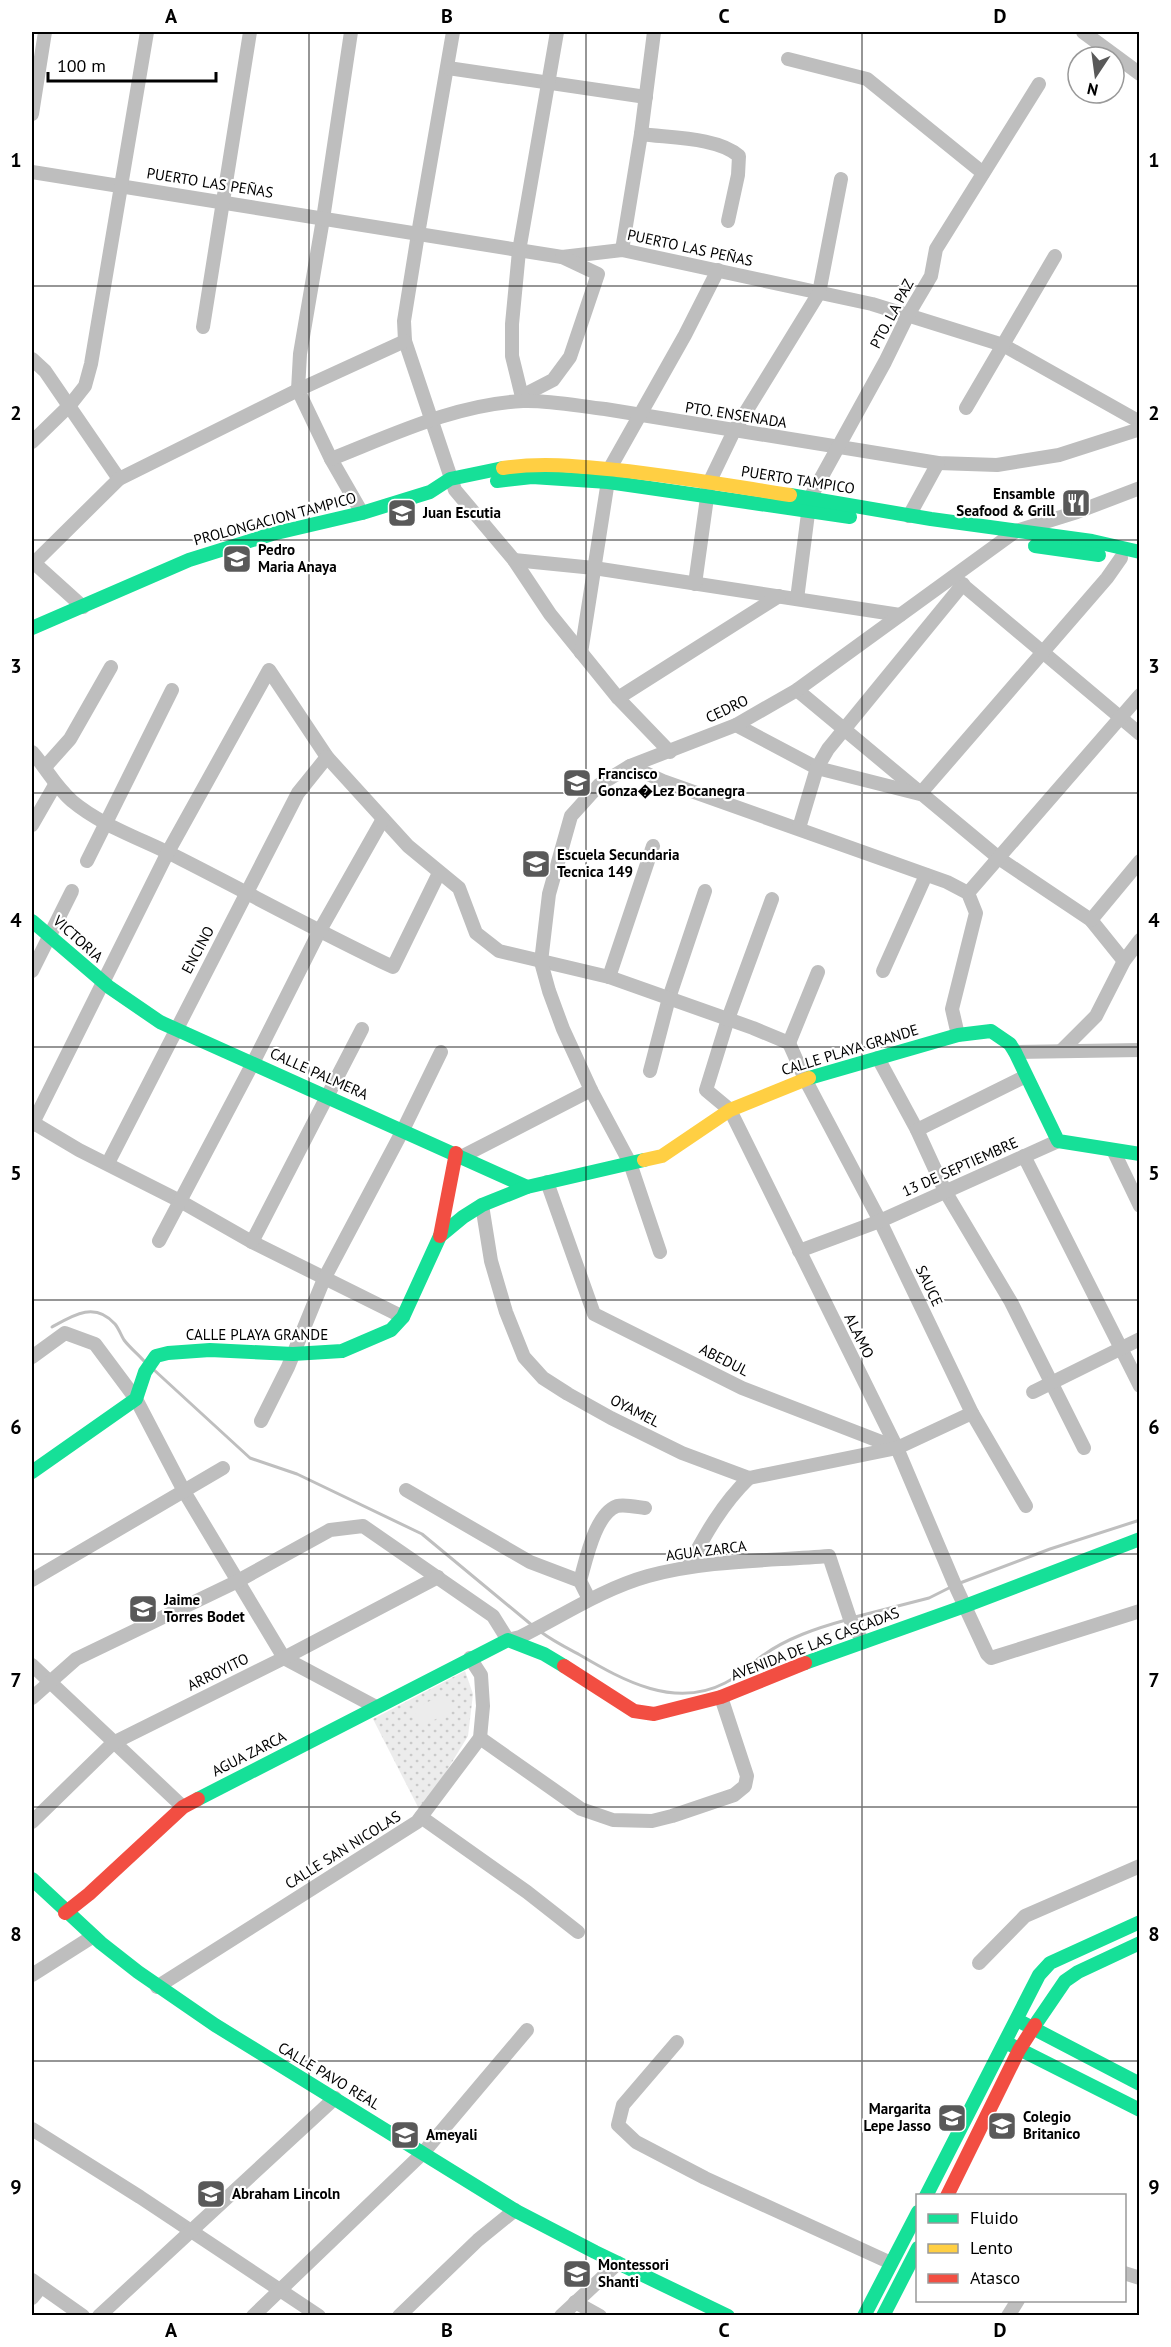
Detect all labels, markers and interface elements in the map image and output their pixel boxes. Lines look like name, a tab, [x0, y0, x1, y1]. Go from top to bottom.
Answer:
text: A	[165, 3, 178, 29]
text: B	[441, 3, 453, 29]
text: C	[718, 3, 730, 29]
text: D	[994, 3, 1007, 29]
scale bar	[48, 45, 216, 83]
north arrow	[1066, 45, 1126, 105]
text: 100 m	[57, 54, 106, 77]
text: N	[1085, 79, 1100, 101]
text: 1	[10, 147, 22, 173]
text: 1	[1148, 147, 1160, 173]
street label: PUERTO LAS PEÑAS	[145, 163, 275, 202]
street label: PUERTO LAS PEÑAS	[626, 225, 755, 270]
street label: PTO. LA PAZ	[865, 276, 918, 352]
street label: PTO. ENSENADA	[684, 397, 789, 432]
text: 2	[10, 400, 22, 426]
text: 2	[1148, 400, 1160, 426]
street label: PUERTO TAMPICO	[740, 461, 856, 498]
place label: Ensamble Seafood & Grill	[956, 484, 1056, 520]
restaurant icon: Ensamble Seafood & Grill	[1060, 487, 1092, 519]
street label: PROLONGACION TAMPICO	[191, 488, 358, 549]
school or university icon: Juan Escutia	[386, 497, 418, 529]
place label: Juan Escutia	[422, 503, 501, 522]
place label: Pedro Maria Anaya	[258, 540, 337, 576]
school or university icon: Pedro Maria Anaya	[221, 543, 253, 575]
text: 3	[10, 653, 22, 679]
text: 3	[1148, 653, 1160, 679]
street label: CEDRO	[702, 690, 751, 727]
place label: Francisco Gonza�Lez Bocanegra	[598, 764, 745, 800]
school or university icon: Francisco Gonza�Lez Bocanegra	[561, 767, 593, 799]
place label: Escuela Secundaria Tecnica 149	[557, 845, 680, 881]
school or university icon: Escuela Secundaria Tecnica 149	[520, 848, 552, 880]
text: 4	[10, 907, 22, 933]
text: 4	[1148, 907, 1160, 933]
street label: VICTORIA	[49, 911, 108, 966]
street label: ENCINO	[177, 923, 218, 977]
street label: CALLE PLAYA GRANDE	[779, 1020, 921, 1079]
street label: CALLE PALMERA	[267, 1043, 372, 1104]
street label: 13 DE SEPTIEMBRE	[899, 1133, 1021, 1201]
text: 5	[10, 1160, 22, 1186]
text: 5	[1148, 1160, 1160, 1186]
street label: SAUCE	[912, 1262, 947, 1309]
street label: ALAMO	[840, 1310, 878, 1361]
street label: CALLE PLAYA GRANDE	[186, 1325, 328, 1344]
street label: ABEDUL	[696, 1339, 752, 1380]
street label: OYAMEL	[607, 1390, 664, 1431]
text: 6	[10, 1414, 22, 1440]
text: 6	[1148, 1414, 1160, 1440]
street label: AGUA ZARCA	[665, 1536, 748, 1565]
place label: Jaime Torres Bodet	[163, 1590, 246, 1626]
school or university icon: Jaime Torres Bodet	[127, 1593, 159, 1625]
street label: AVENIDA DE LAS CASCADAS	[728, 1603, 902, 1685]
street label: ARROYITO	[184, 1648, 252, 1695]
text: 7	[10, 1667, 22, 1693]
text: 7	[1148, 1667, 1160, 1693]
street label: AGUA ZARCA	[208, 1727, 289, 1780]
street label: CALLE SAN NICOLAS	[281, 1806, 404, 1893]
text: 8	[10, 1921, 22, 1947]
text: 8	[1148, 1921, 1160, 1947]
street label: CALLE PAVO REAL	[275, 2038, 384, 2114]
place label: Margarita Lepe Jasso	[864, 2099, 931, 2135]
school or university icon: Margarita Lepe Jasso	[936, 2102, 968, 2134]
place label: Colegio Britanico	[1023, 2107, 1080, 2143]
school or university icon: Colegio Britanico	[986, 2110, 1018, 2142]
school or university icon: Ameyali	[389, 2119, 421, 2151]
place label: Ameyali	[426, 2125, 478, 2144]
text: 9	[10, 2174, 22, 2200]
text: 9	[1148, 2174, 1160, 2200]
school or university icon: Abraham Lincoln	[195, 2178, 227, 2210]
place label: Abraham Lincoln	[232, 2184, 340, 2203]
legend	[916, 2194, 1126, 2302]
text: Fluido	[970, 2206, 1018, 2229]
text: Lento	[970, 2236, 1013, 2259]
place label: Montessori Shanti	[598, 2255, 669, 2291]
school or university icon: Montessori Shanti	[561, 2258, 593, 2290]
text: Atasco	[970, 2266, 1020, 2289]
text: A	[165, 2317, 178, 2343]
text: B	[441, 2317, 453, 2343]
text: C	[718, 2317, 730, 2343]
text: D	[994, 2317, 1007, 2343]

